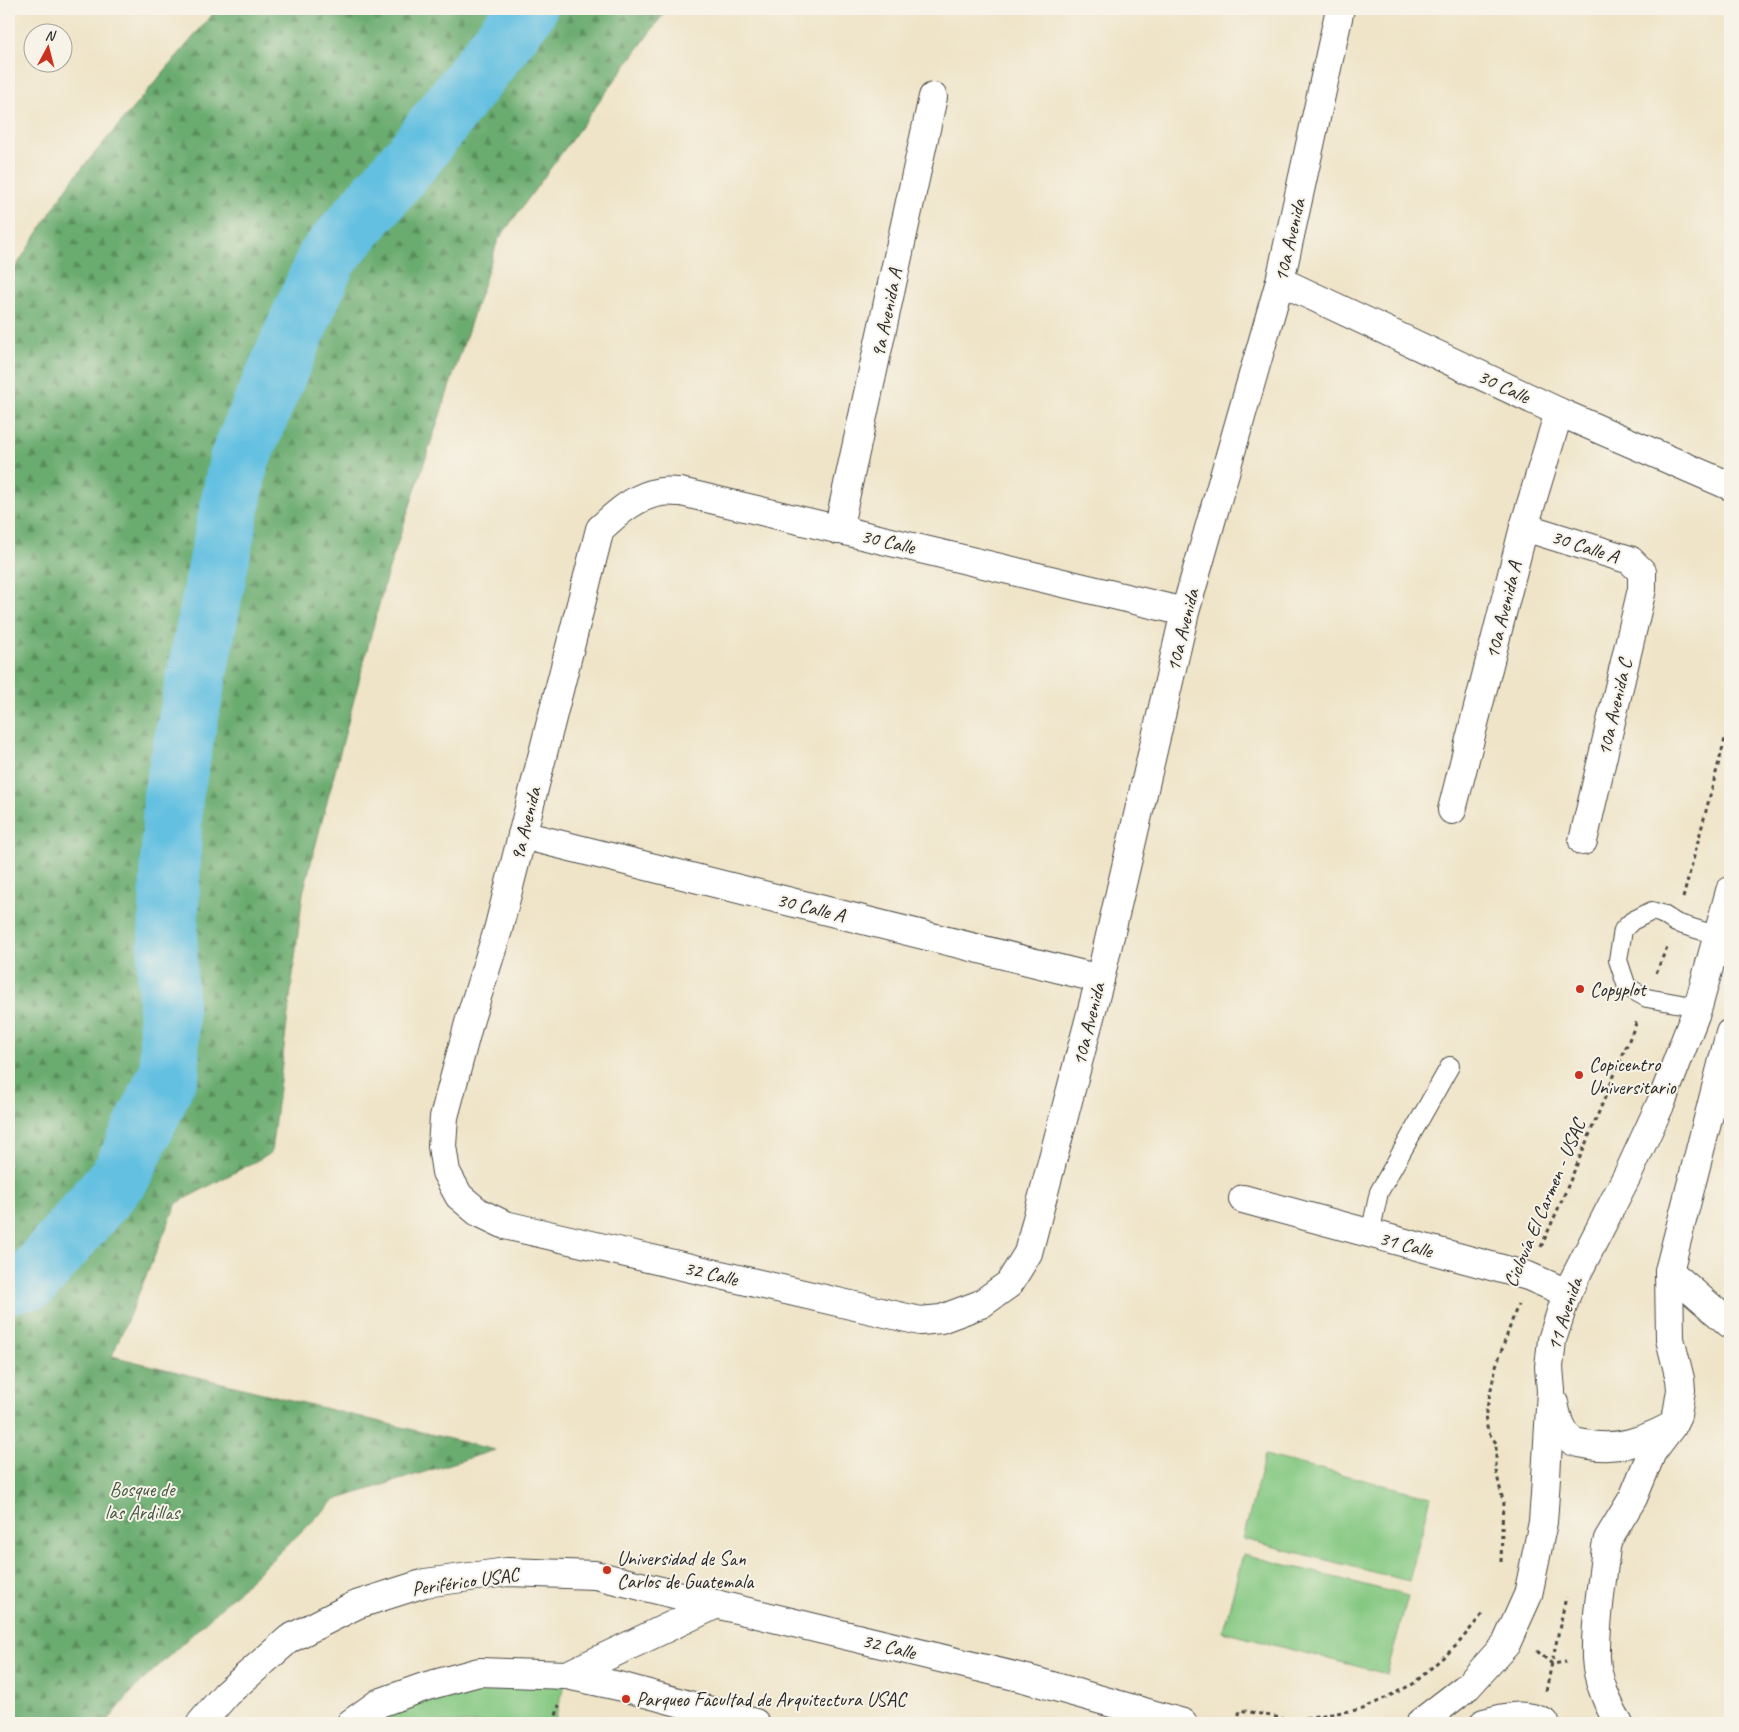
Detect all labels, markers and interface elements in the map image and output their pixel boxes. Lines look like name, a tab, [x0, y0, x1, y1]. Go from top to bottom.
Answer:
north arrow	[22, 22, 72, 72]
text: N	[44, 27, 57, 45]
street label: 10a Avenida	[1268, 195, 1311, 284]
street label: 9a Avenida A	[865, 266, 908, 360]
street label: 30 Calle	[1474, 364, 1535, 410]
street label: 30 Calle	[859, 523, 919, 560]
street label: 30 Calle A	[1548, 524, 1623, 569]
street label: 10a Avenida A	[1479, 558, 1528, 661]
street label: 10a Avenida	[1160, 585, 1205, 674]
street label: 10a Avenida C	[1591, 654, 1638, 758]
street label: 9a Avenida	[504, 784, 547, 864]
street label: 30 Calle A	[774, 887, 848, 928]
place label: Copyplot	[1590, 977, 1648, 1002]
street label: 10a Avenida	[1066, 979, 1111, 1068]
marker: Copyplot	[1574, 983, 1586, 995]
place label: Copicentro Universitario	[1589, 1052, 1677, 1100]
marker: Copicentro Universitario	[1573, 1069, 1585, 1081]
street label: Ciclovía El Carmen - USAC	[1498, 1113, 1592, 1291]
street label: 31 Calle	[1376, 1225, 1437, 1264]
street label: 32 Calle	[682, 1255, 742, 1292]
street label: 11 Avenida	[1541, 1273, 1588, 1354]
park label: Bosque de las Ardillas	[105, 1477, 181, 1525]
place label: Universidad de San Carlos de Guatemala	[617, 1546, 755, 1594]
street label: Periférico USAC	[410, 1561, 522, 1601]
marker: Universidad de San Carlos de Guatemala	[601, 1564, 613, 1576]
street label: 32 Calle	[860, 1628, 920, 1666]
place label: Parqueo Facultad de Arquitectura USAC	[636, 1687, 908, 1712]
marker: Parqueo Facultad de Arquitectura USAC	[620, 1693, 632, 1705]

